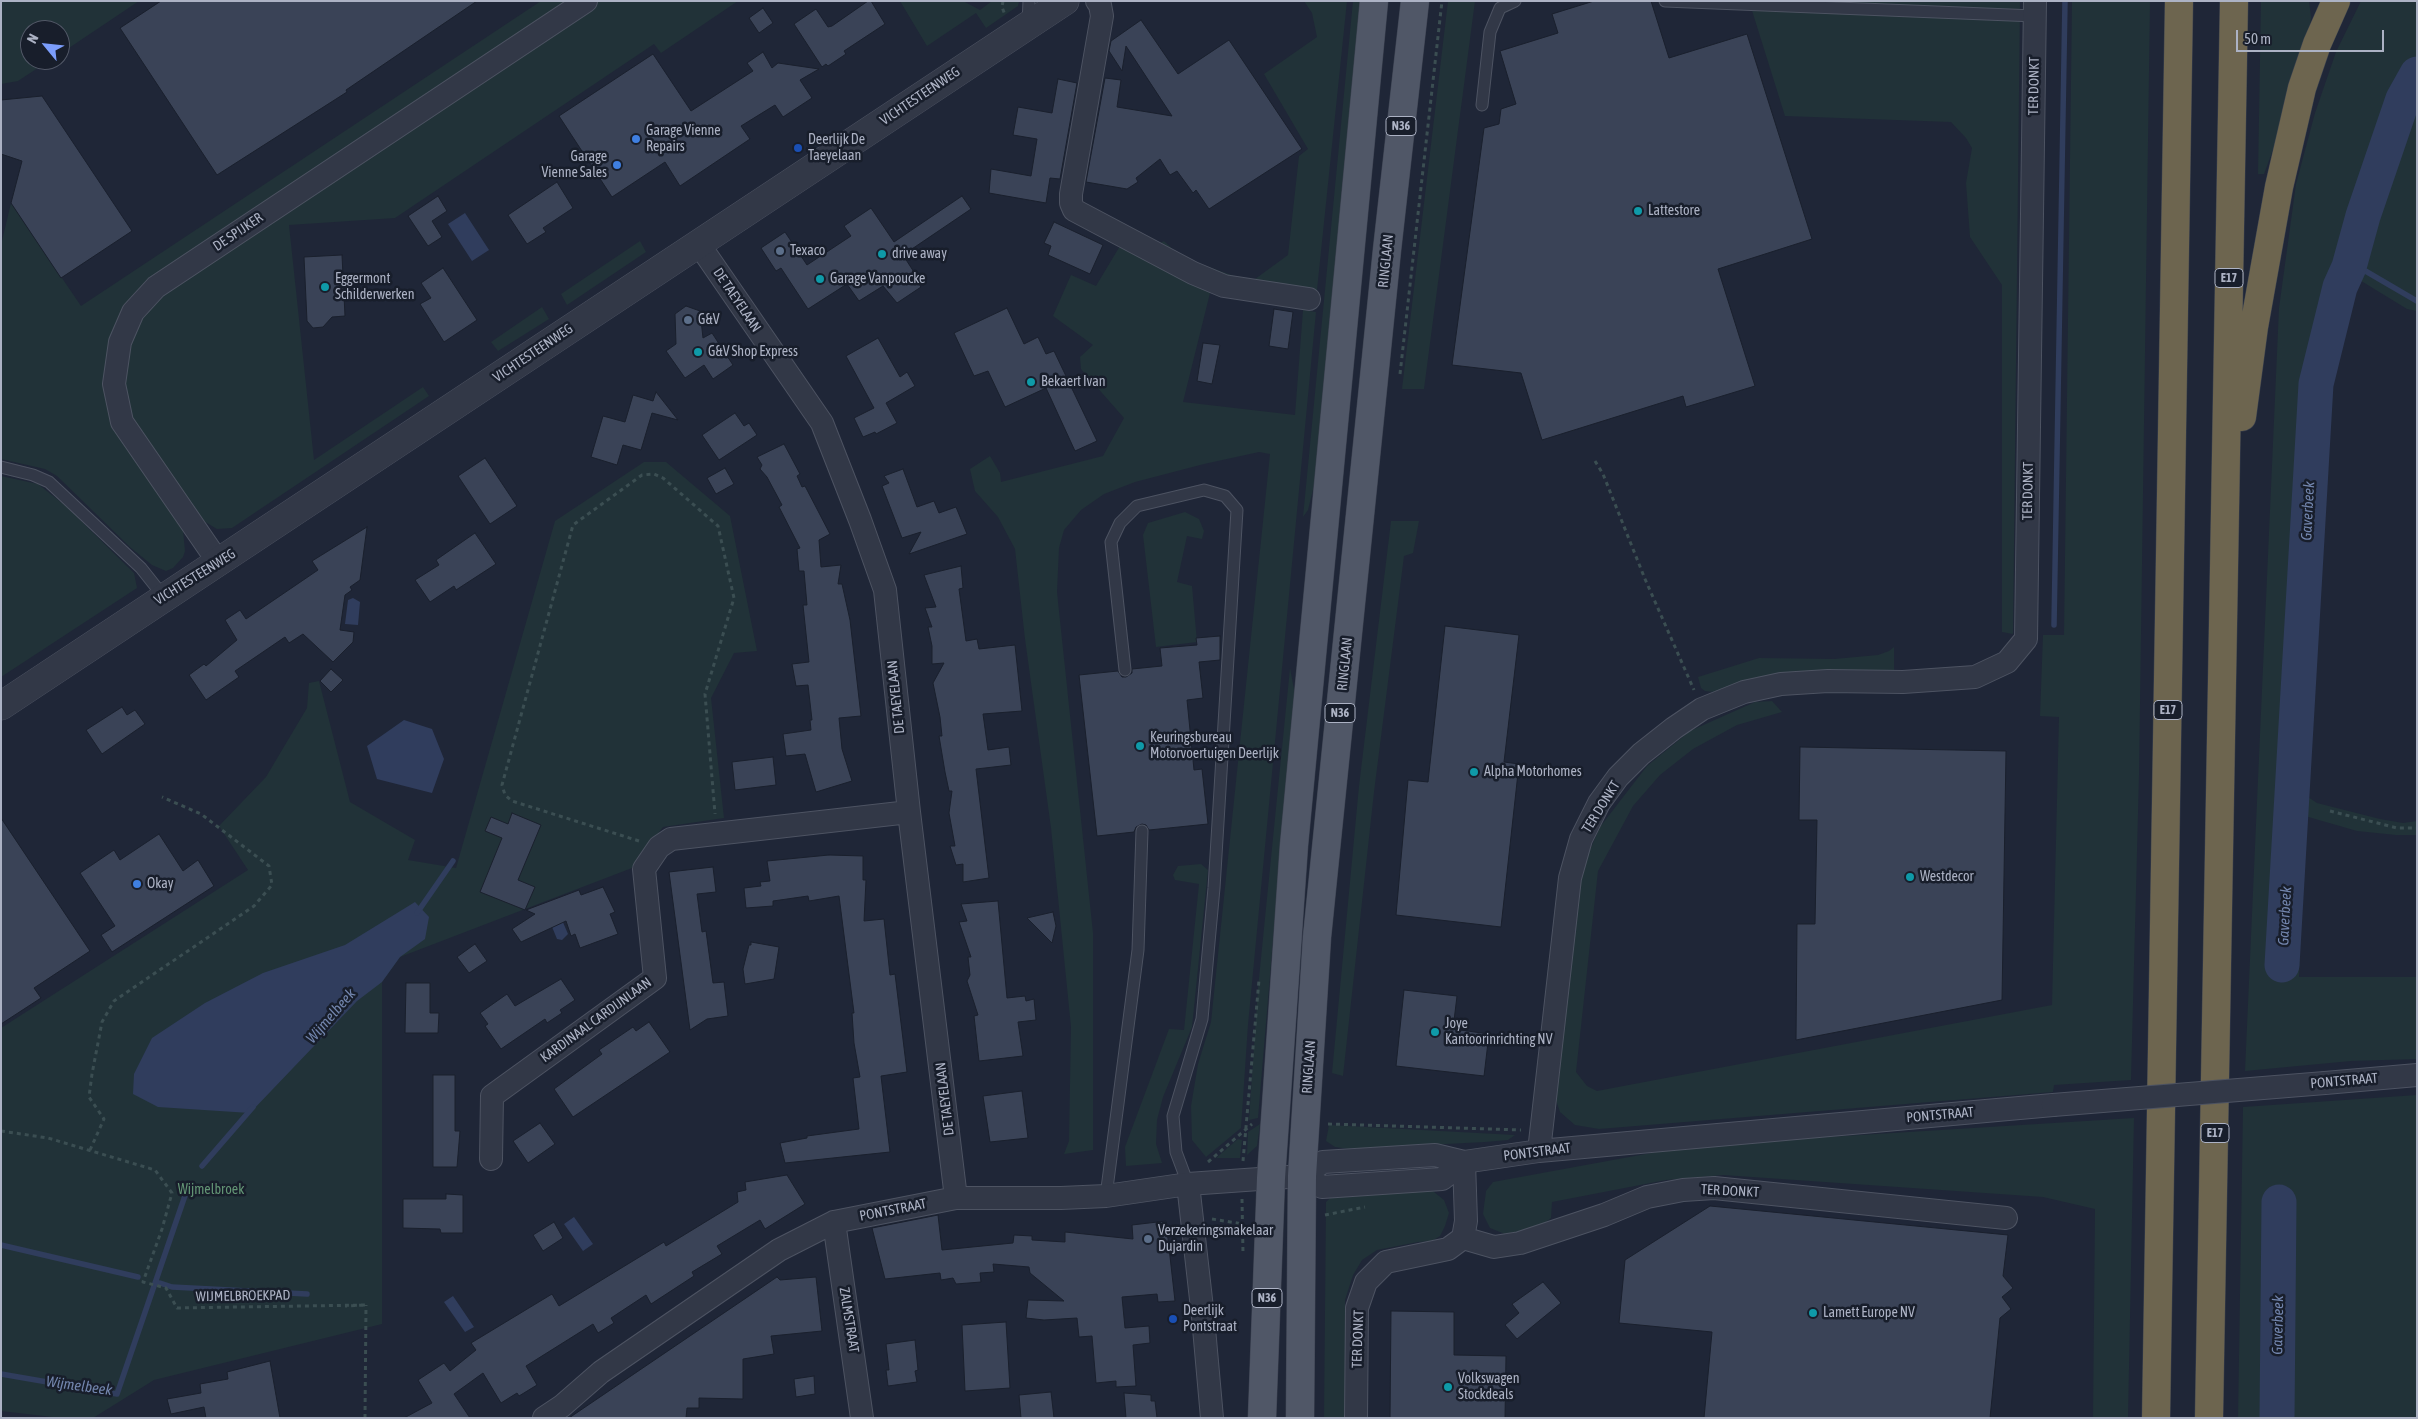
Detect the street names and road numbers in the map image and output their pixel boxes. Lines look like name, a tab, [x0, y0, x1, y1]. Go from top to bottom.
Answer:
street label: TER DONKT	[2025, 57, 2043, 115]
street label: VICHTESTEENWEG	[877, 63, 963, 129]
road number: N36	[1386, 116, 1416, 136]
street label: DE SPIJKER	[210, 209, 266, 255]
street label: RINGLAAN	[1375, 233, 1397, 289]
street label: DE TAEYELAAN	[709, 265, 765, 335]
road number: E17	[2215, 268, 2243, 288]
street label: VICHTESTEENWEG	[490, 320, 576, 386]
street label: TER DONKT	[2019, 462, 2037, 520]
street label: VICHTESTEENWEG	[151, 545, 239, 609]
street label: RINGLAAN	[1334, 636, 1356, 692]
street label: DE TAEYELAAN	[884, 659, 908, 735]
road number: E17	[2154, 700, 2182, 720]
road number: N36	[1325, 704, 1355, 722]
street label: TER DONKT	[1578, 778, 1624, 836]
street label: KARDINAAL CARDIJNLAAN	[537, 974, 655, 1066]
street label: RINGLAAN	[1299, 1040, 1319, 1094]
street label: DE TAEYELAAN	[932, 1061, 958, 1137]
street label: PONTSTRAAT	[2310, 1070, 2378, 1092]
street label: PONTSTRAAT	[1906, 1104, 1974, 1126]
road number: E17	[2201, 1124, 2229, 1142]
street label: PONTSTRAAT	[1502, 1140, 1572, 1164]
street label: TER DONKT	[1700, 1181, 1760, 1201]
street label: PONTSTRAAT	[858, 1195, 928, 1225]
street label: ZALMSTRAAT	[836, 1286, 862, 1354]
street label: WIJMELBROEKPAD	[196, 1287, 290, 1305]
road number: N36	[1252, 1289, 1282, 1308]
street label: TER DONKT	[1349, 1310, 1367, 1368]

